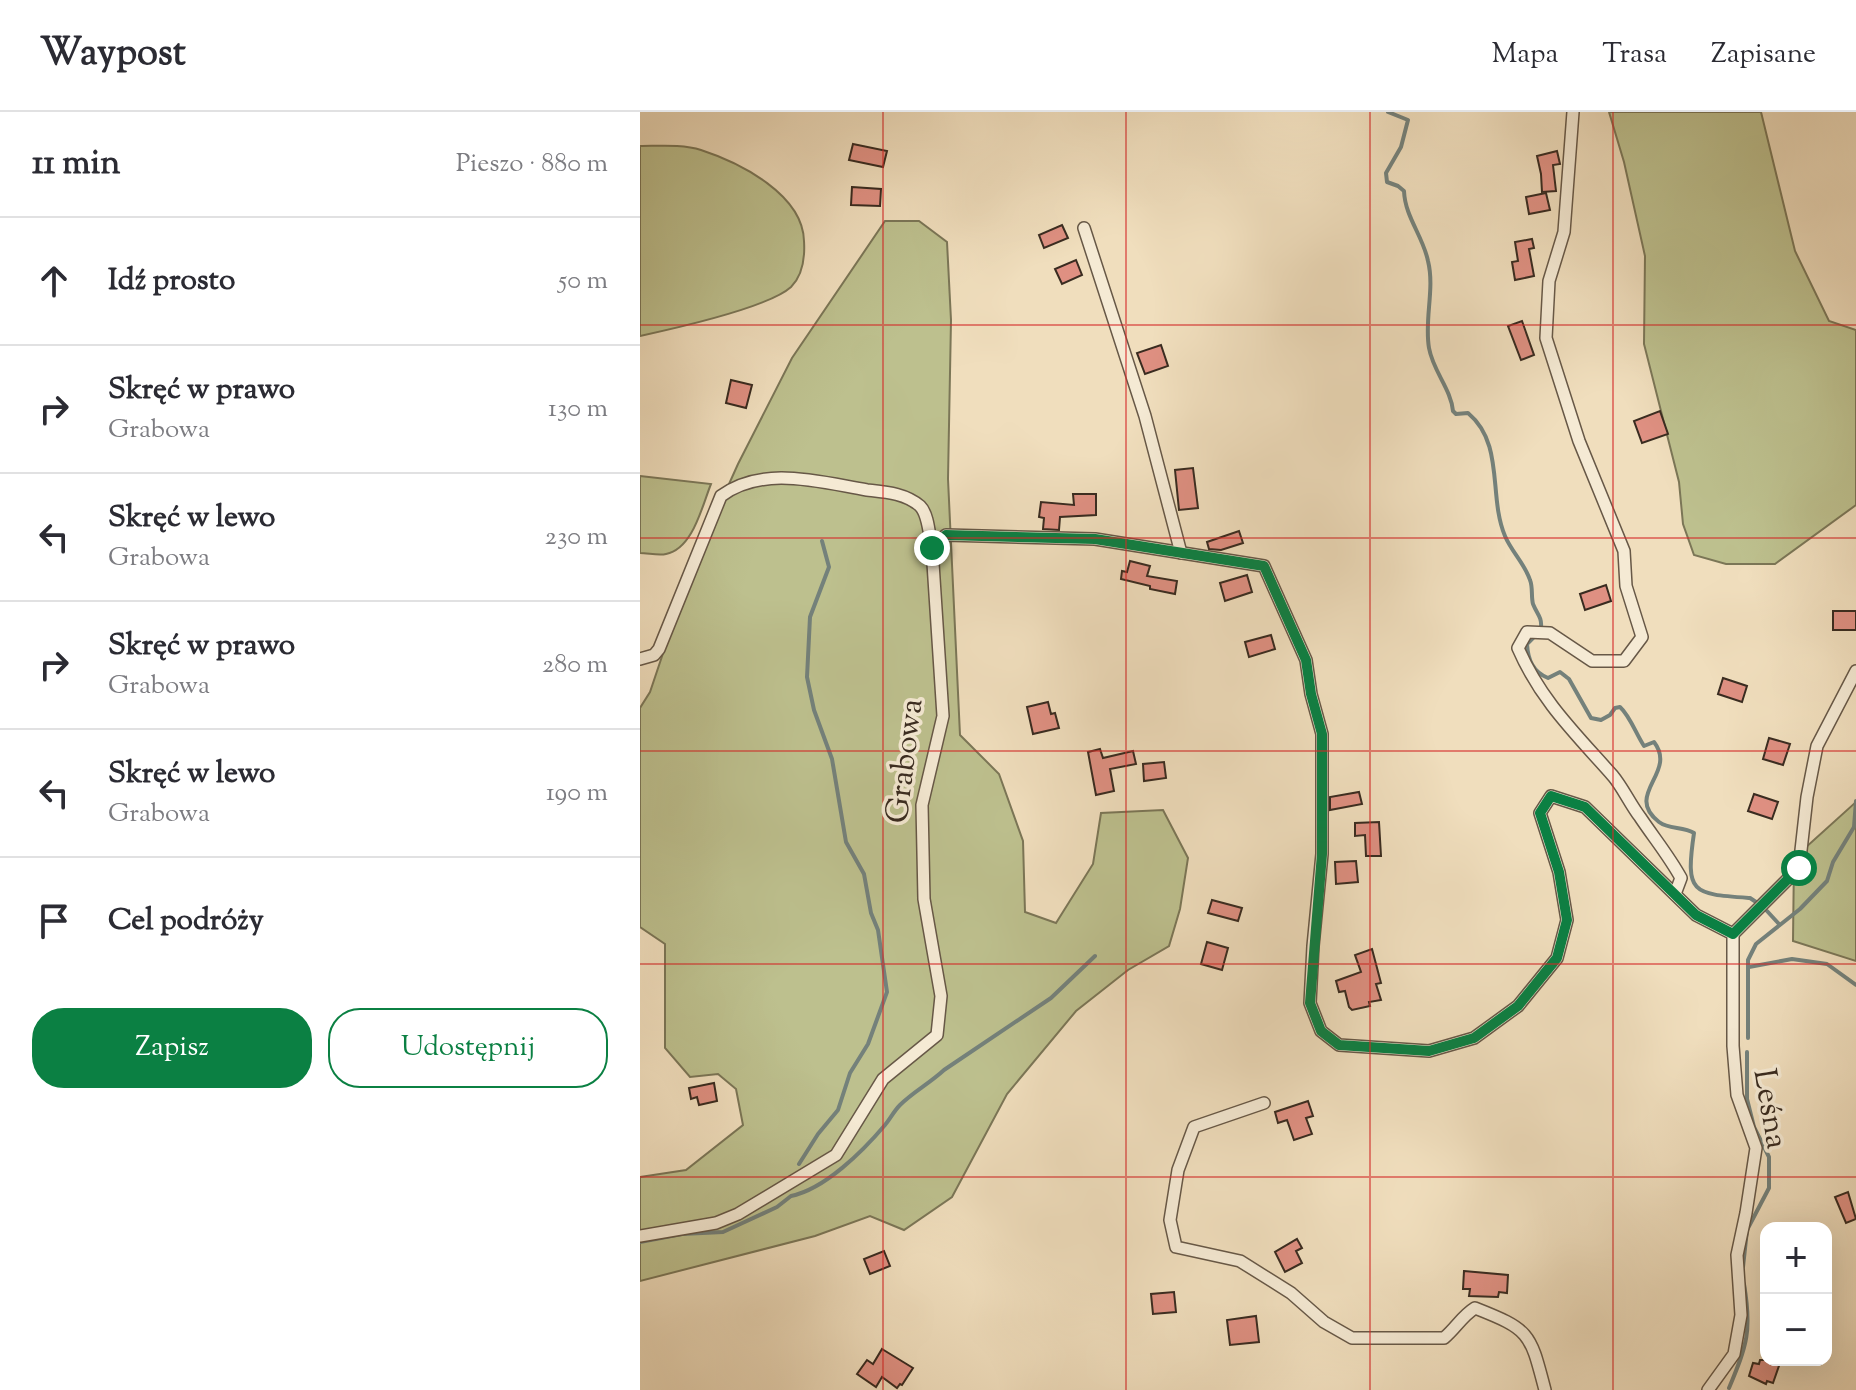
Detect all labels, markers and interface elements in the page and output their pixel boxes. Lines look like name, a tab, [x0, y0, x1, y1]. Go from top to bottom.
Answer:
text: Waypost	[40, 28, 186, 82]
text: Mapa	[1492, 35, 1558, 75]
text: Trasa	[1602, 35, 1667, 75]
text: Zapisane	[1711, 35, 1816, 75]
text: 11 min	[32, 140, 120, 189]
text: Pieszo · 880 m	[456, 146, 608, 183]
icon: ahead	[32, 259, 76, 303]
text: Idź prosto	[108, 260, 235, 303]
text: 50 m	[558, 263, 608, 300]
text: Skręć w prawo	[108, 369, 295, 412]
icon: right	[32, 387, 76, 431]
text: 130 m	[548, 391, 608, 428]
text: Grabowa	[108, 412, 210, 449]
text: Skręć w lewo	[108, 497, 275, 540]
icon: left	[32, 515, 76, 559]
text: 230 m	[545, 519, 608, 556]
route end	[914, 530, 950, 566]
text: Grabowa	[108, 540, 210, 577]
text: Skręć w prawo	[108, 625, 295, 668]
icon: right	[32, 643, 76, 687]
text: 280 m	[542, 647, 608, 684]
text: Grabowa	[108, 668, 210, 705]
street label: Grabowa	[876, 696, 936, 826]
text: Skręć w lewo	[108, 753, 275, 796]
icon: left	[32, 771, 76, 815]
text: 190 m	[546, 775, 608, 812]
text: Grabowa	[108, 796, 210, 833]
route start	[1781, 850, 1817, 886]
icon: arrive	[32, 899, 76, 943]
text: Cel podróży	[108, 900, 264, 943]
button: Zapisz	[32, 1008, 312, 1088]
button: Udostępnij	[328, 1008, 608, 1088]
street label: Leśna	[1739, 1065, 1799, 1153]
map controls	[1760, 1222, 1832, 1366]
button: +	[1760, 1222, 1832, 1294]
button: −	[1760, 1294, 1832, 1366]

